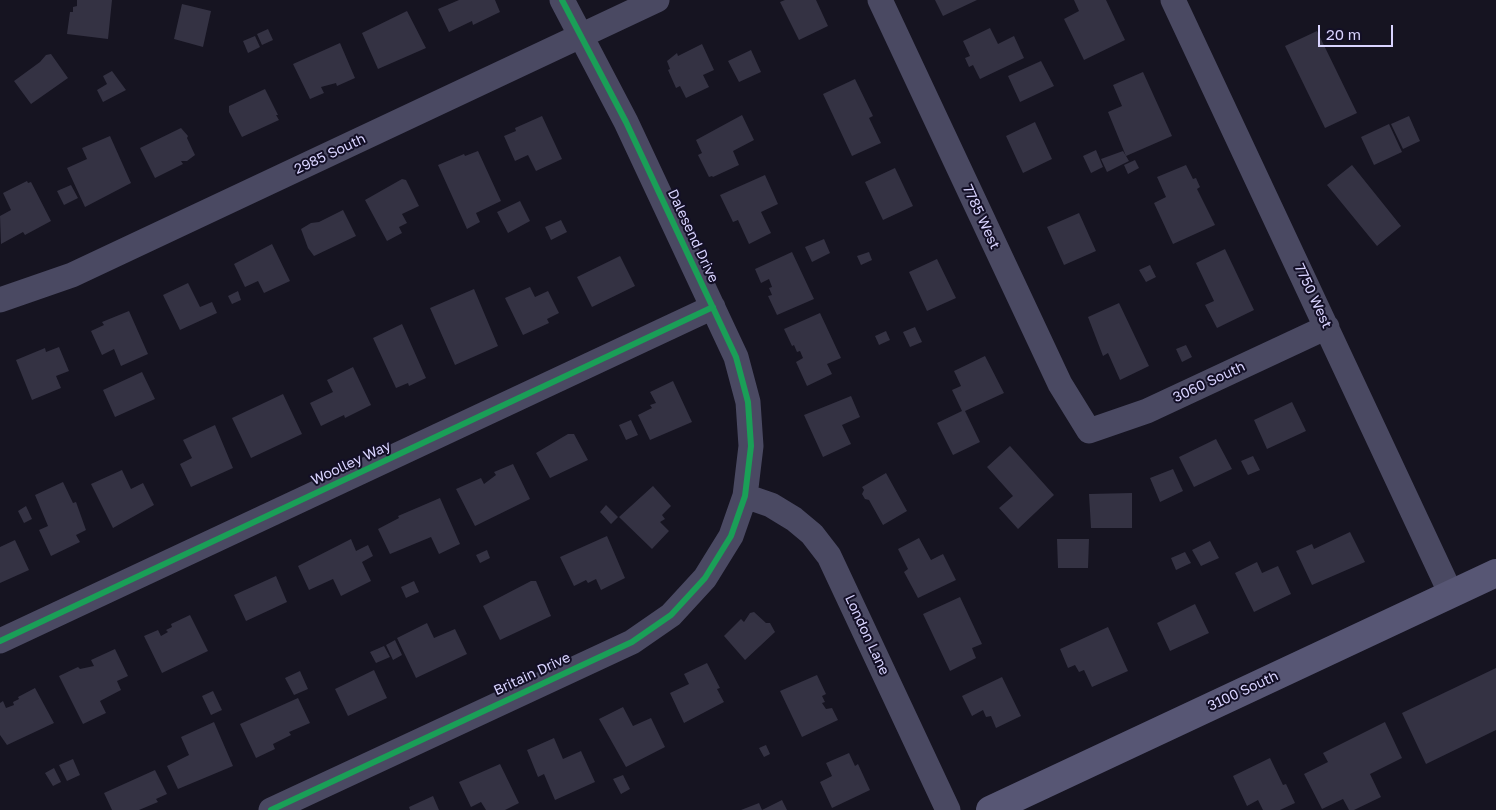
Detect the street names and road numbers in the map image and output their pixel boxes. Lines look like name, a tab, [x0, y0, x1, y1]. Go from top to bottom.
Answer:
street label: 2985 South	[292, 130, 368, 178]
street label: 7785 West	[959, 182, 1003, 252]
street label: Dalesend Drive	[664, 187, 722, 285]
street label: 7750 West	[1291, 261, 1335, 331]
street label: 3060 South	[1170, 358, 1248, 406]
street label: Woolley Way	[308, 437, 394, 489]
street label: London Lane	[841, 592, 893, 678]
street label: Britain Drive	[491, 649, 573, 699]
street label: 3100 South	[1205, 667, 1281, 715]

